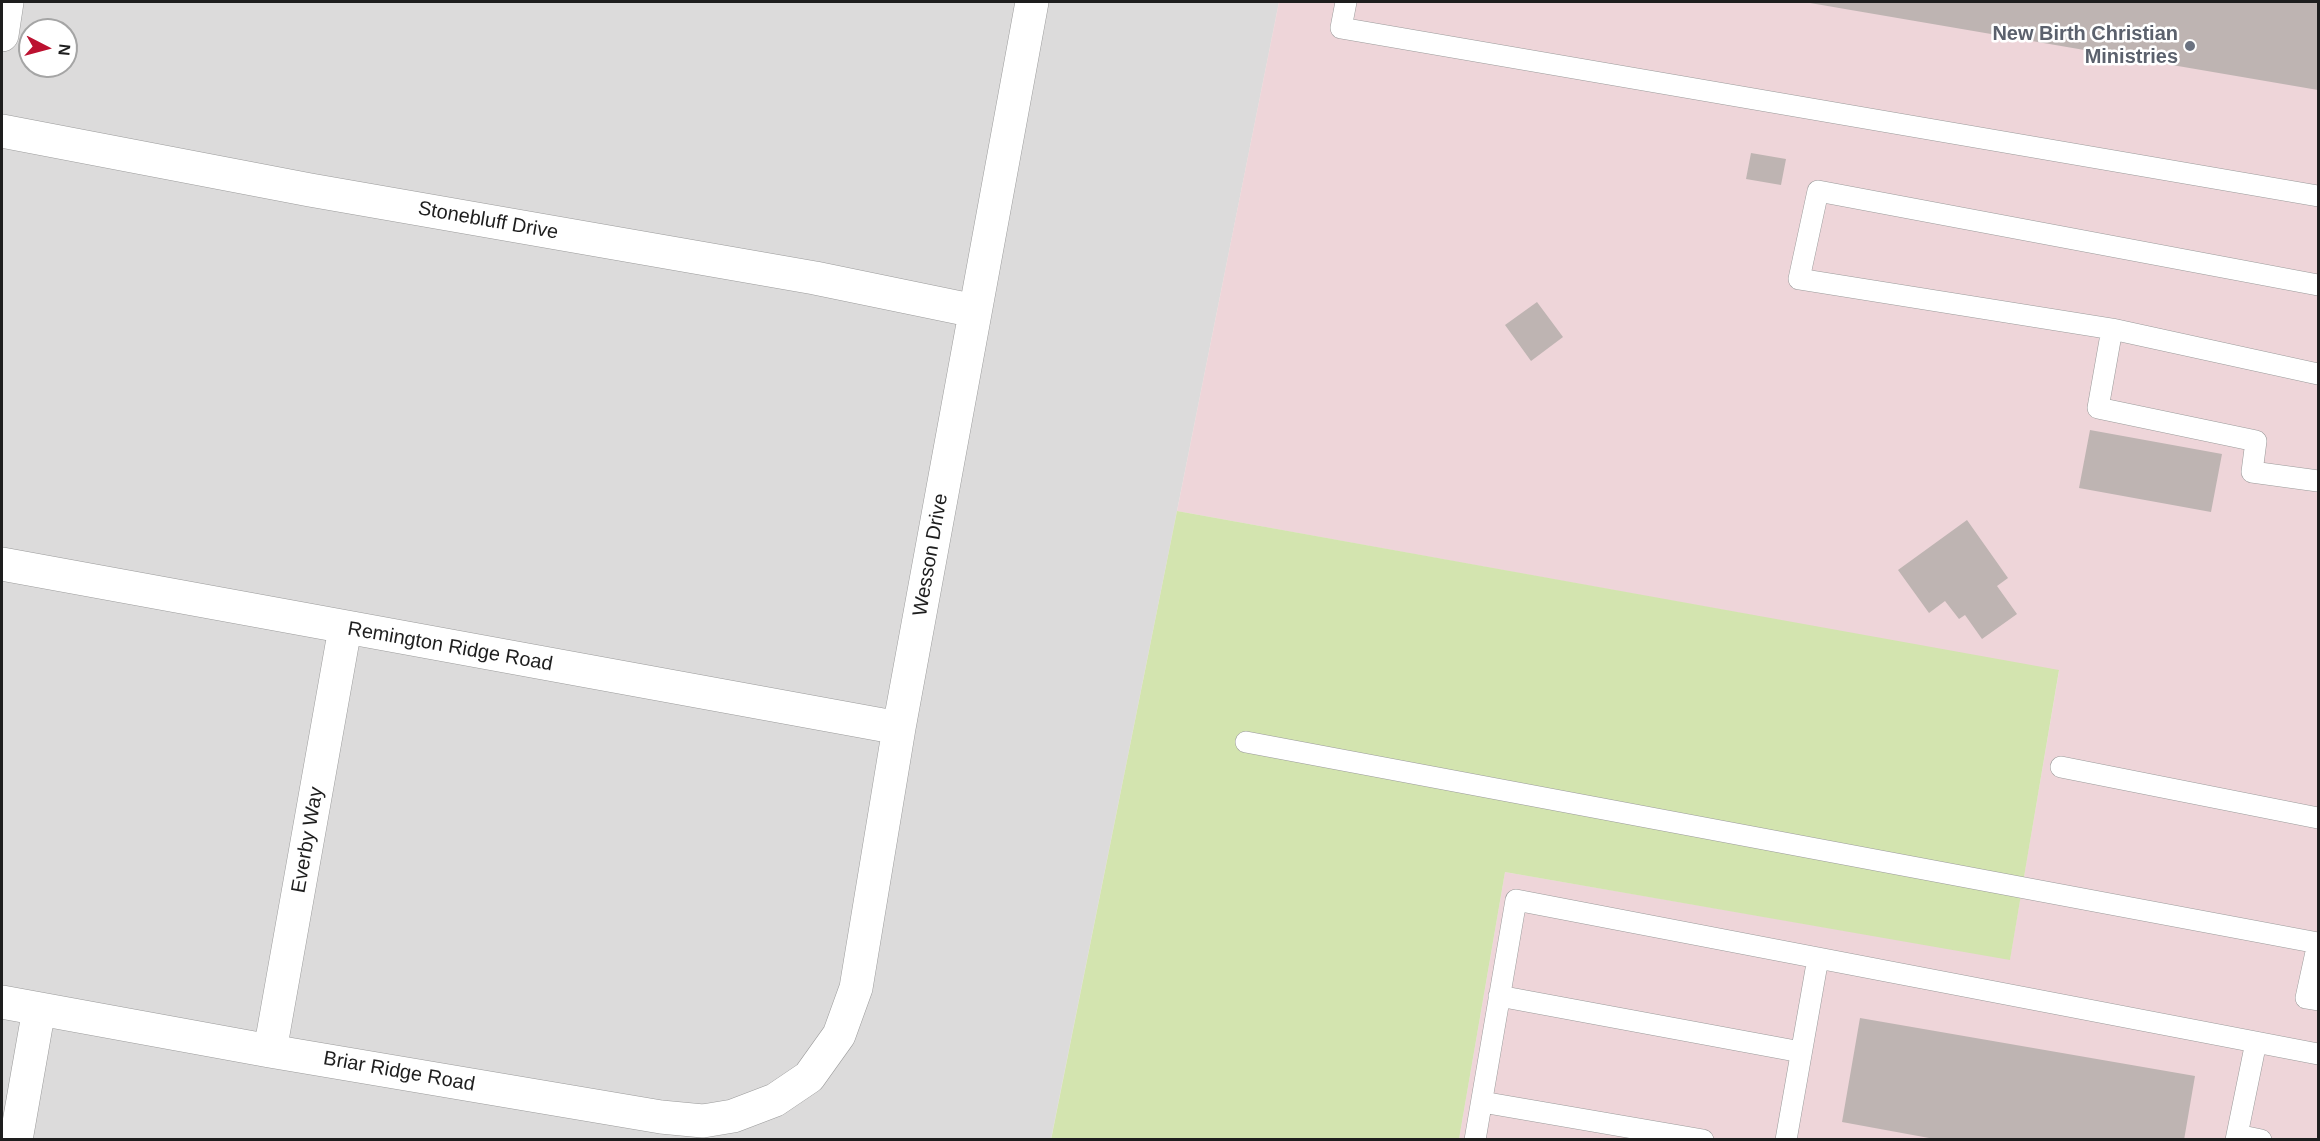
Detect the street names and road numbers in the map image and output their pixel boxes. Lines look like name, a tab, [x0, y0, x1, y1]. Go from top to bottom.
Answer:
street label: Stonebluff Drive	[416, 197, 560, 245]
street label: Wesson Drive	[908, 492, 954, 618]
street label: Remington Ridge Road	[346, 617, 554, 677]
street label: Everby Way	[287, 785, 329, 895]
street label: Briar Ridge Road	[321, 1047, 477, 1097]

